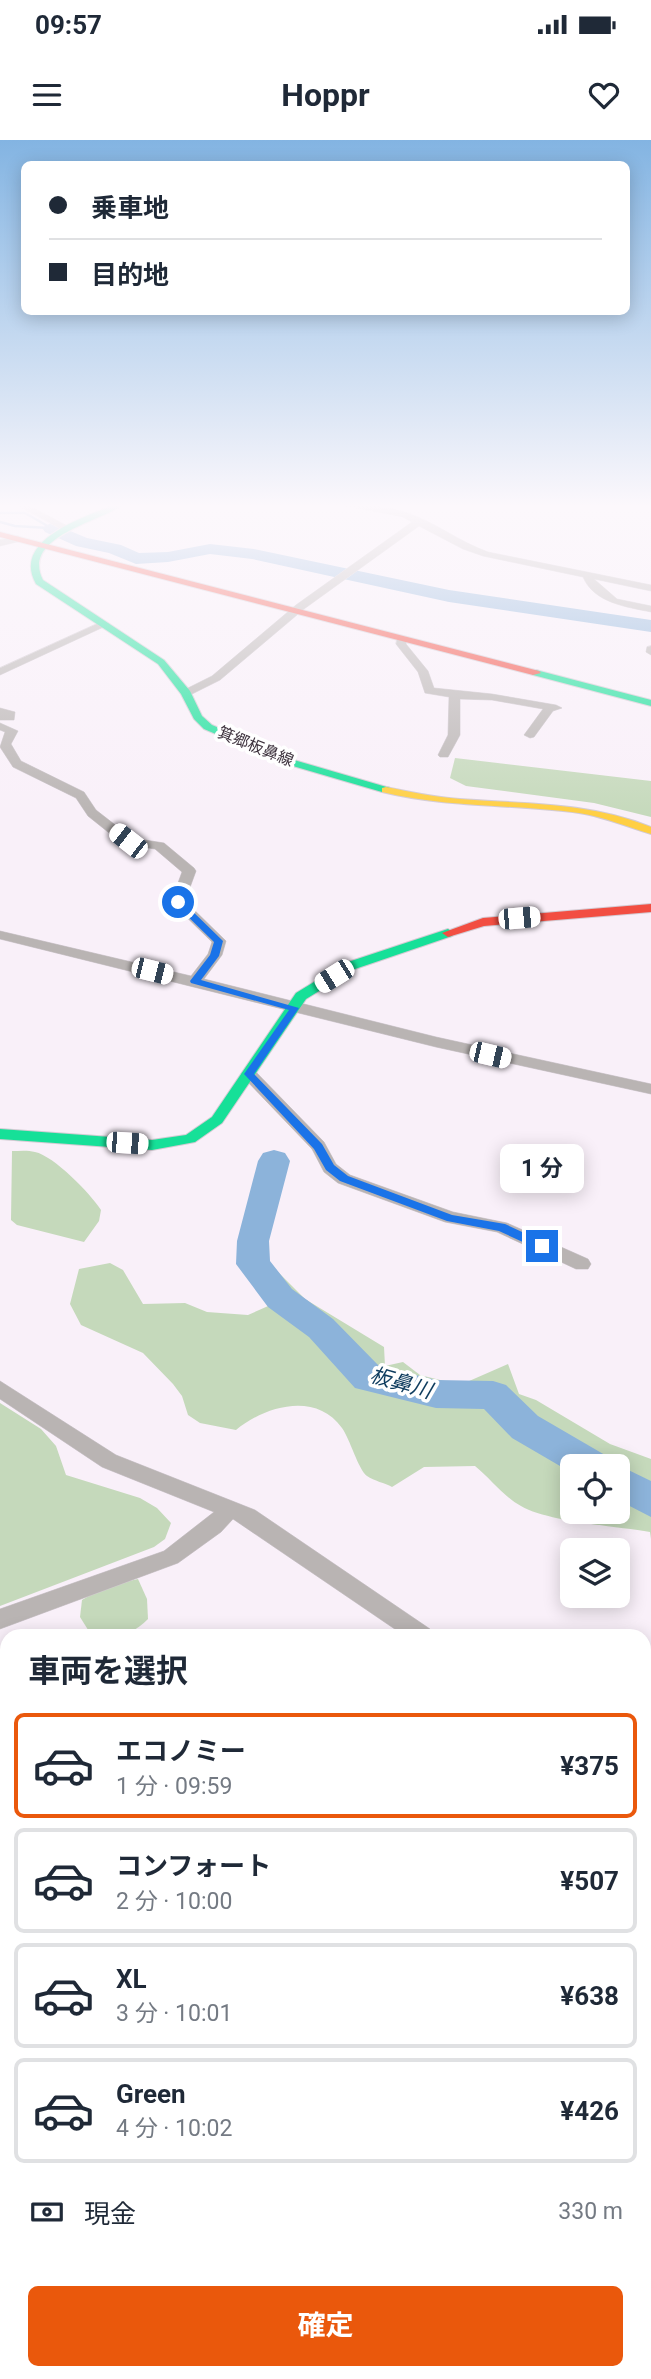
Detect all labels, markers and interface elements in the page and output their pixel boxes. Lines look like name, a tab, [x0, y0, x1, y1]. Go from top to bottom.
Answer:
text: 09:57	[35, 10, 102, 40]
icon: menu	[28, 76, 66, 114]
text: Hoppr	[281, 76, 370, 114]
icon: heart	[585, 76, 623, 114]
text: 乗車地	[91, 193, 169, 223]
text: 目的地	[91, 260, 169, 290]
street label: 箕郷板鼻線	[215, 723, 296, 770]
car	[105, 820, 152, 862]
route start	[162, 886, 194, 918]
car	[498, 906, 541, 930]
car	[130, 956, 175, 986]
car	[311, 956, 358, 996]
car	[468, 1040, 513, 1070]
car	[106, 1131, 149, 1155]
callout: 1 分	[500, 1144, 584, 1194]
text: 1 分	[521, 1155, 563, 1182]
route end	[526, 1230, 558, 1262]
water label: 板鼻川	[367, 1363, 437, 1404]
map controls	[560, 1454, 630, 1608]
button: locate	[560, 1454, 630, 1524]
button: layers	[560, 1538, 630, 1608]
text: 車両を選択	[28, 1652, 188, 1690]
icon: car	[32, 1734, 95, 1797]
text: エコノミー	[116, 1736, 246, 1766]
text: ¥375	[560, 1751, 619, 1781]
text: 1 分 · 09:59	[116, 1773, 232, 1800]
icon: car	[32, 1849, 95, 1912]
text: コンフォート	[116, 1851, 271, 1881]
text: ¥507	[560, 1866, 619, 1896]
text: 2 分 · 10:00	[116, 1888, 232, 1915]
icon: car	[32, 1964, 95, 2027]
text: XL	[116, 1964, 147, 1994]
text: ¥638	[560, 1981, 619, 2011]
text: 3 分 · 10:01	[116, 2000, 232, 2027]
icon: car	[32, 2079, 95, 2142]
text: Green	[116, 2079, 186, 2109]
text: ¥426	[560, 2096, 619, 2126]
text: 4 分 · 10:02	[116, 2115, 232, 2142]
icon: cash	[28, 2193, 66, 2231]
text: 330 m	[558, 2198, 623, 2225]
text: 現金	[84, 2199, 136, 2229]
button: 確定	[28, 2286, 623, 2366]

